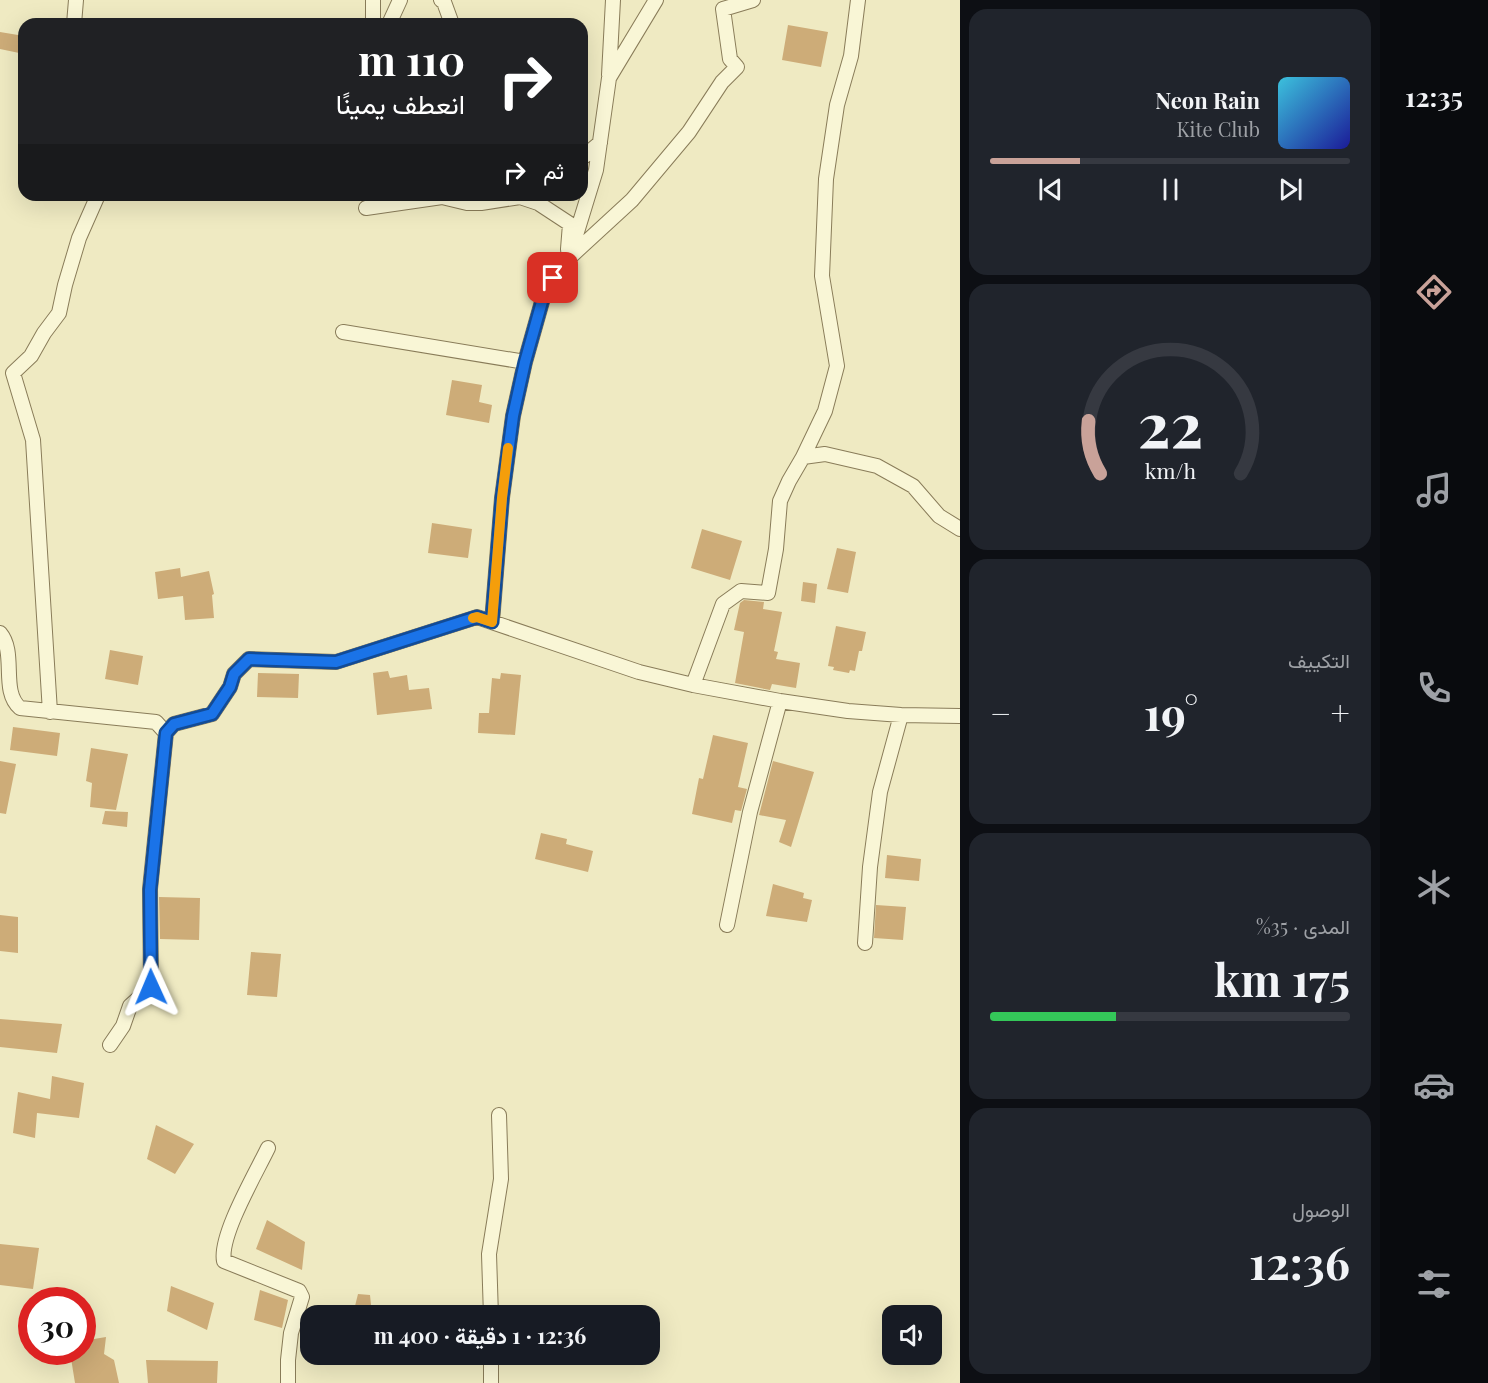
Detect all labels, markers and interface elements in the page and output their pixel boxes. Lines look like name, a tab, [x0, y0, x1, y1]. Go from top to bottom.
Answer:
text: 110 m	[358, 31, 465, 87]
icon: right	[486, 42, 564, 120]
text: 12:35	[1405, 78, 1463, 114]
text: انعطف يمينًا	[336, 85, 465, 121]
text: Neon Rain	[1155, 85, 1260, 115]
text: Kite Club	[1177, 115, 1260, 142]
text: ثم	[543, 155, 564, 185]
icon: right	[498, 156, 531, 189]
icon: previous	[1034, 173, 1067, 206]
icon: pause	[1154, 173, 1187, 206]
icon: next	[1274, 173, 1307, 206]
pin	[527, 252, 578, 303]
icon: arrive	[536, 261, 569, 294]
icon: directions	[1413, 271, 1455, 313]
text: 22	[1137, 380, 1203, 464]
text: km/h	[1144, 456, 1196, 484]
icon: music	[1413, 469, 1455, 511]
text: التكييف	[1288, 646, 1350, 673]
icon: phone	[1413, 667, 1455, 709]
text: 19°	[1144, 682, 1198, 742]
text: −	[990, 690, 1011, 734]
text: +	[1331, 690, 1350, 734]
icon: climate	[1413, 866, 1455, 908]
text: المدى · 35%	[1256, 912, 1350, 939]
text: 175 km	[1214, 948, 1350, 1008]
position arrow	[119, 955, 183, 1019]
icon: car	[1413, 1064, 1455, 1106]
text: الوصول	[1292, 1195, 1350, 1222]
text: 12:36	[1249, 1231, 1350, 1291]
icon: filters	[1413, 1263, 1455, 1305]
speed limit sign: 30	[18, 1287, 96, 1365]
map controls	[882, 1305, 942, 1365]
button: sound	[882, 1305, 942, 1365]
text: 12:36 · 1 دقيقة · 400 m	[374, 1320, 586, 1350]

